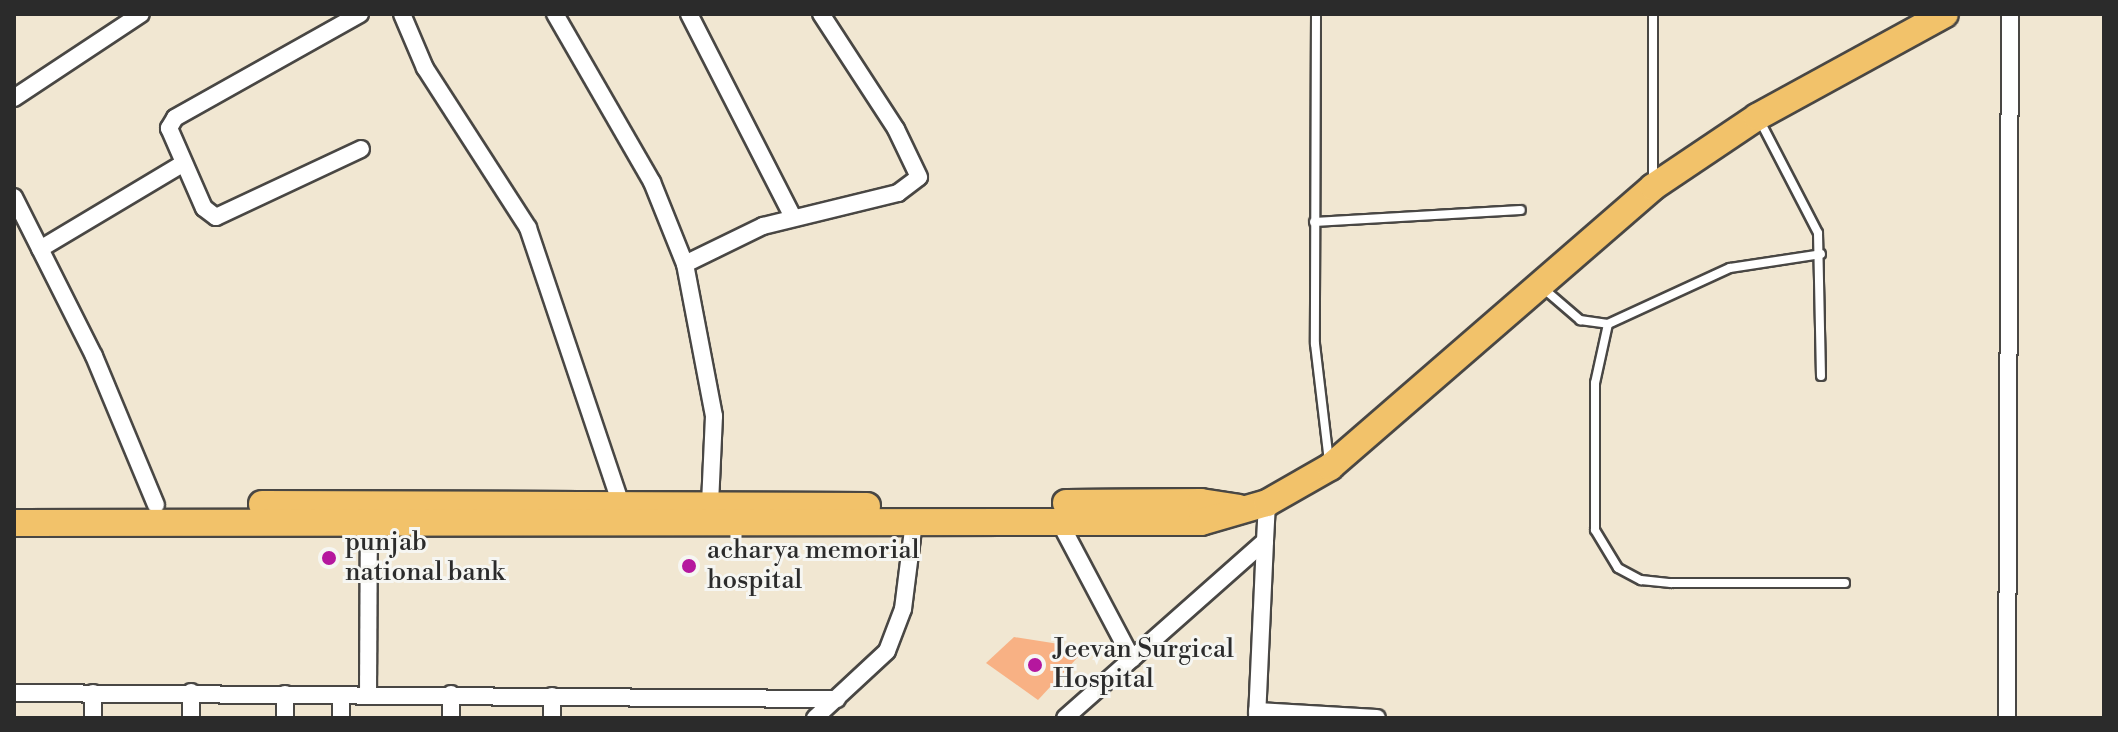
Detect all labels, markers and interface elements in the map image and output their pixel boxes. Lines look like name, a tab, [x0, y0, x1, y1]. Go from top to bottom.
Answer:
place label: punjab national bank	[345, 527, 505, 588]
place label: acharya memorial hospital	[707, 535, 919, 596]
marker: punjab national bank	[320, 549, 338, 567]
marker: acharya memorial hospital	[678, 555, 700, 577]
place label: Jeevan Surgical Hospital	[1053, 634, 1234, 696]
marker: Jeevan Surgical Hospital	[1024, 654, 1046, 676]

